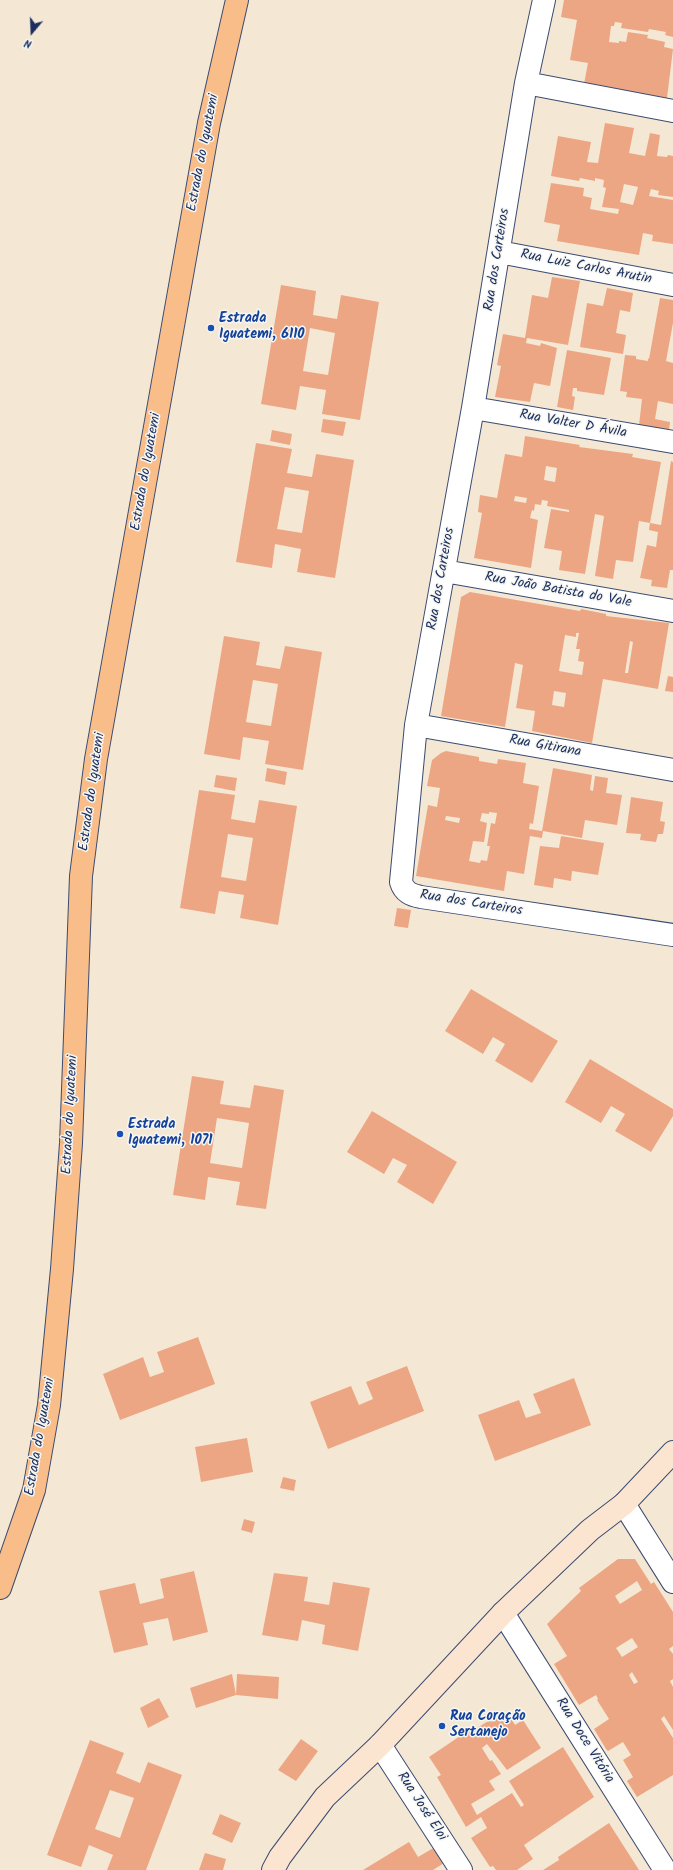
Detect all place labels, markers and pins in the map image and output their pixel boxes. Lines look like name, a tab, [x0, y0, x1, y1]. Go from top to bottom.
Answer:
place label: Estrada Iguatemi, 6110	[219, 312, 305, 344]
marker: Estrada Iguatemi, 6110	[206, 323, 216, 333]
place label: Estrada Iguatemi, 1071	[128, 1118, 213, 1150]
marker: Estrada Iguatemi, 1071	[115, 1129, 125, 1139]
place label: Rua Coração Sertanejo	[450, 1710, 526, 1742]
marker: Rua Coração Sertanejo	[437, 1721, 447, 1731]

